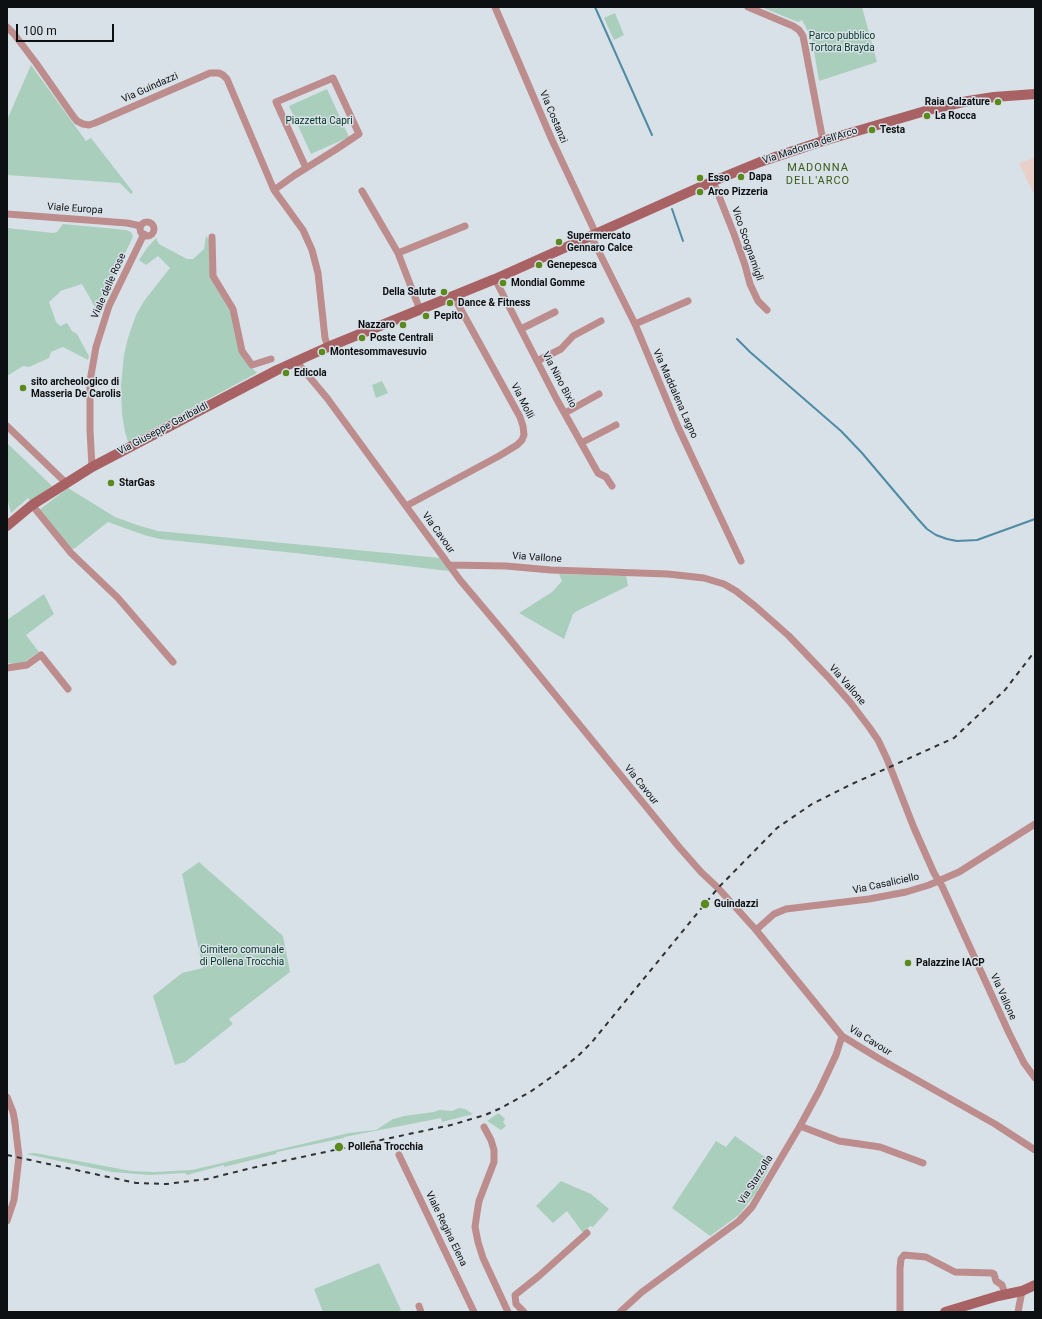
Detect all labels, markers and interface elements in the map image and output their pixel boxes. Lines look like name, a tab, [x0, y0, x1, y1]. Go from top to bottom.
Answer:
scale bar	[18, 16, 116, 42]
text: 100 m	[23, 24, 57, 38]
park label: Parco pubblico Tortora Brayda	[809, 30, 875, 54]
street label: Via Guindazzi	[120, 70, 180, 106]
street label: Via Costanzi	[537, 89, 569, 145]
place label: Raia Calzature	[925, 96, 990, 108]
marker: Raia Calzature	[993, 97, 1003, 107]
place label: La Rocca	[935, 110, 976, 122]
marker: La Rocca	[922, 111, 932, 121]
park label: Piazzetta Capri	[285, 115, 353, 127]
place label: Testa	[880, 124, 905, 136]
street label: Via Madonna dell'Arco	[761, 125, 859, 167]
marker: Testa	[867, 125, 877, 135]
district label: MADONNA DELL'ARCO	[786, 161, 850, 187]
place label: Dapa	[749, 171, 772, 183]
place label: Esso	[708, 172, 730, 184]
marker: Dapa	[736, 172, 746, 182]
marker: Esso	[695, 173, 705, 183]
place label: Arco Pizzeria	[708, 186, 768, 198]
marker: Arco Pizzeria	[695, 187, 705, 197]
street label: Viale Europa	[47, 201, 103, 217]
street label: Vico Scognamigli	[729, 205, 765, 283]
place label: Supermercato Gennaro Calce	[567, 230, 633, 254]
marker: Supermercato Gennaro Calce	[554, 237, 564, 247]
street label: Viale delle Rose	[89, 251, 129, 321]
place label: Genepesca	[547, 259, 597, 271]
marker: Genepesca	[534, 260, 544, 270]
place label: Mondial Gomme	[511, 277, 585, 289]
marker: Mondial Gomme	[498, 278, 508, 288]
place label: Della Salute	[382, 286, 436, 298]
marker: Della Salute	[439, 287, 449, 297]
place label: Dance & Fitness	[458, 297, 530, 309]
marker: Dance & Fitness	[445, 298, 455, 308]
place label: Pepito	[434, 310, 463, 322]
marker: Pepito	[421, 311, 431, 321]
place label: Nazzaro	[358, 319, 395, 331]
marker: Nazzaro	[398, 320, 408, 330]
place label: Poste Centrali	[370, 332, 434, 344]
marker: Poste Centrali	[357, 333, 367, 343]
place label: Montesommavesuvio	[330, 346, 427, 358]
marker: Montesommavesuvio	[317, 347, 327, 357]
street label: Via Maddalena Lagno	[650, 348, 700, 440]
street label: Via Nino Bixio	[539, 350, 579, 410]
place label: Edicola	[294, 367, 327, 379]
marker: Edicola	[281, 368, 291, 378]
place label: sito archeologico di Masseria De Carolis	[31, 376, 121, 400]
street label: Via Molli	[508, 381, 536, 421]
marker: sito archeologico di Masseria De Carolis	[18, 383, 28, 393]
street label: Via Giuseppe Garibaldi	[116, 400, 210, 458]
place label: StarGas	[119, 477, 155, 489]
marker: StarGas	[106, 478, 116, 488]
street label: Via Cavour	[419, 510, 457, 556]
street label: Via Vallone	[512, 550, 562, 566]
street label: Via Vallone	[826, 662, 868, 708]
street label: Via Cavour	[621, 763, 661, 807]
street label: Via Casaliciello	[852, 871, 920, 897]
marker: Guindazzi	[699, 898, 711, 910]
place label: Guindazzi	[714, 898, 758, 910]
park label: Cimitero comunale di Pollena Trocchia	[200, 944, 284, 968]
place label: Palazzine IACP	[916, 957, 985, 969]
marker: Palazzine IACP	[903, 958, 913, 968]
street label: Via Vallone	[987, 972, 1019, 1022]
street label: Via Cavour	[846, 1023, 894, 1059]
marker: Pollena Trocchia	[333, 1141, 345, 1153]
place label: Pollena Trocchia	[348, 1141, 423, 1153]
street label: Via Starzolla	[736, 1153, 776, 1207]
street label: Viale Regina Elena	[423, 1190, 469, 1268]

